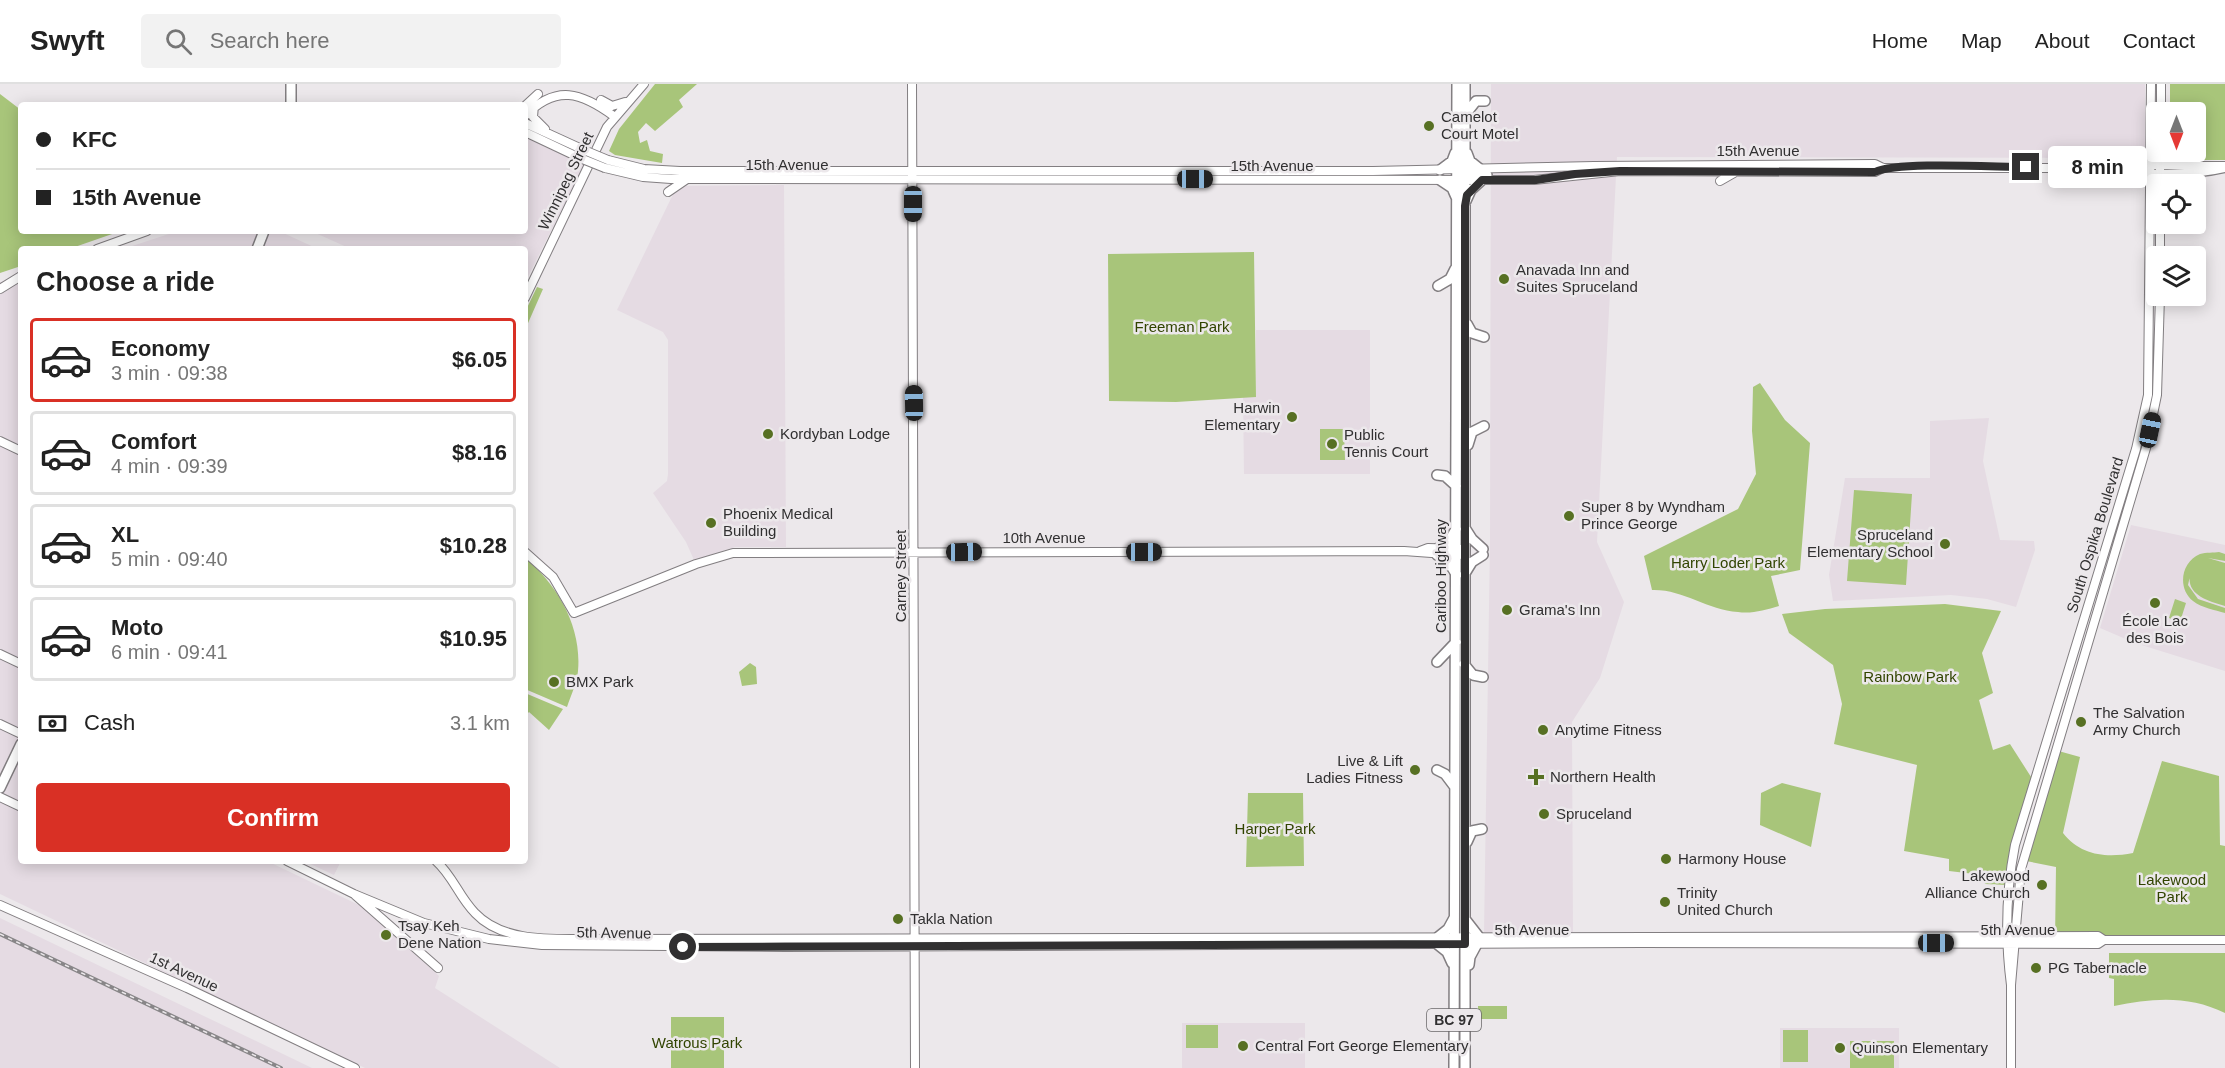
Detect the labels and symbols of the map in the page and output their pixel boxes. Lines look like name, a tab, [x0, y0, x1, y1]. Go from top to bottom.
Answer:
north arrow	[2146, 102, 2206, 162]
place label: Camelot Court Motel	[1441, 108, 1519, 142]
marker: Camelot Court Motel	[1422, 119, 1436, 133]
street label: Winnipeg Street	[535, 128, 597, 232]
street label: 15th Avenue	[1716, 142, 1800, 159]
callout: 8 min	[2047, 146, 2146, 188]
route end	[2012, 153, 2039, 180]
street label: 15th Avenue	[745, 156, 829, 173]
street label: 15th Avenue	[1230, 157, 1314, 174]
car	[1177, 170, 1213, 188]
car	[904, 186, 922, 222]
place label: Anavada Inn and Suites Spruceland	[1516, 261, 1638, 295]
marker: Anavada Inn and Suites Spruceland	[1497, 272, 1511, 286]
park label: Freeman Park	[1134, 318, 1230, 335]
car	[905, 385, 923, 421]
place label: Harwin Elementary	[1204, 399, 1280, 433]
marker: Harwin Elementary	[1285, 410, 1299, 424]
car	[2137, 411, 2163, 449]
place label: Kordyban Lodge	[780, 425, 890, 442]
place label: Public Tennis Court	[1344, 426, 1429, 460]
marker: Kordyban Lodge	[761, 427, 775, 441]
marker: Public Tennis Court	[1325, 437, 1339, 451]
street label: South Ospika Boulevard	[2063, 455, 2126, 615]
place label: Super 8 by Wyndham Prince George	[1581, 498, 1725, 532]
place label: Phoenix Medical Building	[723, 505, 833, 539]
marker: Super 8 by Wyndham Prince George	[1562, 509, 1576, 523]
marker: Phoenix Medical Building	[704, 516, 718, 530]
street label: Cariboo Highway	[1432, 518, 1449, 633]
place label: Spruceland Elementary School	[1807, 526, 1933, 560]
street label: Carney Street	[892, 529, 909, 622]
street label: 10th Avenue	[1002, 529, 1086, 546]
marker: Spruceland Elementary School	[1938, 537, 1952, 551]
car	[946, 543, 982, 561]
car	[1126, 543, 1162, 561]
park label: Harry Loder Park	[1671, 554, 1786, 571]
marker: École Lac des Bois	[2148, 596, 2162, 610]
place label: Grama's Inn	[1519, 601, 1600, 618]
marker: Grama's Inn	[1500, 603, 1514, 617]
place label: École Lac des Bois	[2122, 612, 2188, 646]
park label: Rainbow Park	[1863, 668, 1957, 685]
place label: BMX Park	[566, 673, 634, 690]
marker: BMX Park	[547, 675, 561, 689]
place label: The Salvation Army Church	[2093, 704, 2185, 738]
marker: The Salvation Army Church	[2074, 715, 2088, 729]
place label: Anytime Fitness	[1555, 721, 1662, 738]
marker: Anytime Fitness	[1536, 723, 1550, 737]
place label: Live & Lift Ladies Fitness	[1306, 752, 1404, 786]
marker: Live & Lift Ladies Fitness	[1408, 763, 1422, 777]
marker: Northern Health	[1527, 768, 1545, 786]
place label: Northern Health	[1550, 768, 1656, 785]
place label: Spruceland	[1556, 805, 1632, 822]
marker: Spruceland	[1537, 807, 1551, 821]
park label: Harper Park	[1235, 820, 1316, 837]
place label: Harmony House	[1678, 850, 1786, 867]
marker: Harmony House	[1659, 852, 1673, 866]
place label: Lakewood Alliance Church	[1925, 867, 2030, 901]
park label: Lakewood Park	[2138, 871, 2206, 905]
marker: Lakewood Alliance Church	[2035, 878, 2049, 892]
place label: Trinity United Church	[1677, 884, 1773, 918]
marker: Trinity United Church	[1658, 895, 1672, 909]
place label: Takla Nation	[910, 910, 993, 927]
marker: Takla Nation	[891, 912, 905, 926]
place label: Tsay Keh Dene Nation	[398, 917, 481, 951]
street label: 5th Avenue	[1495, 921, 1569, 938]
street label: 5th Avenue	[1981, 921, 2055, 938]
street label: 5th Avenue	[576, 923, 652, 942]
marker: Tsay Keh Dene Nation	[379, 928, 393, 942]
route start	[669, 933, 696, 960]
car	[1918, 934, 1954, 952]
street label: 1st Avenue	[147, 948, 221, 995]
place label: PG Tabernacle	[2048, 959, 2147, 976]
marker: PG Tabernacle	[2029, 961, 2043, 975]
road number: BC 97	[1427, 1009, 1481, 1031]
park label: Watrous Park	[652, 1034, 743, 1051]
place label: Central Fort George Elementary	[1255, 1037, 1469, 1054]
marker: Central Fort George Elementary	[1236, 1039, 1250, 1053]
place label: Quinson Elementary	[1852, 1039, 1988, 1056]
marker: Quinson Elementary	[1833, 1041, 1847, 1055]

